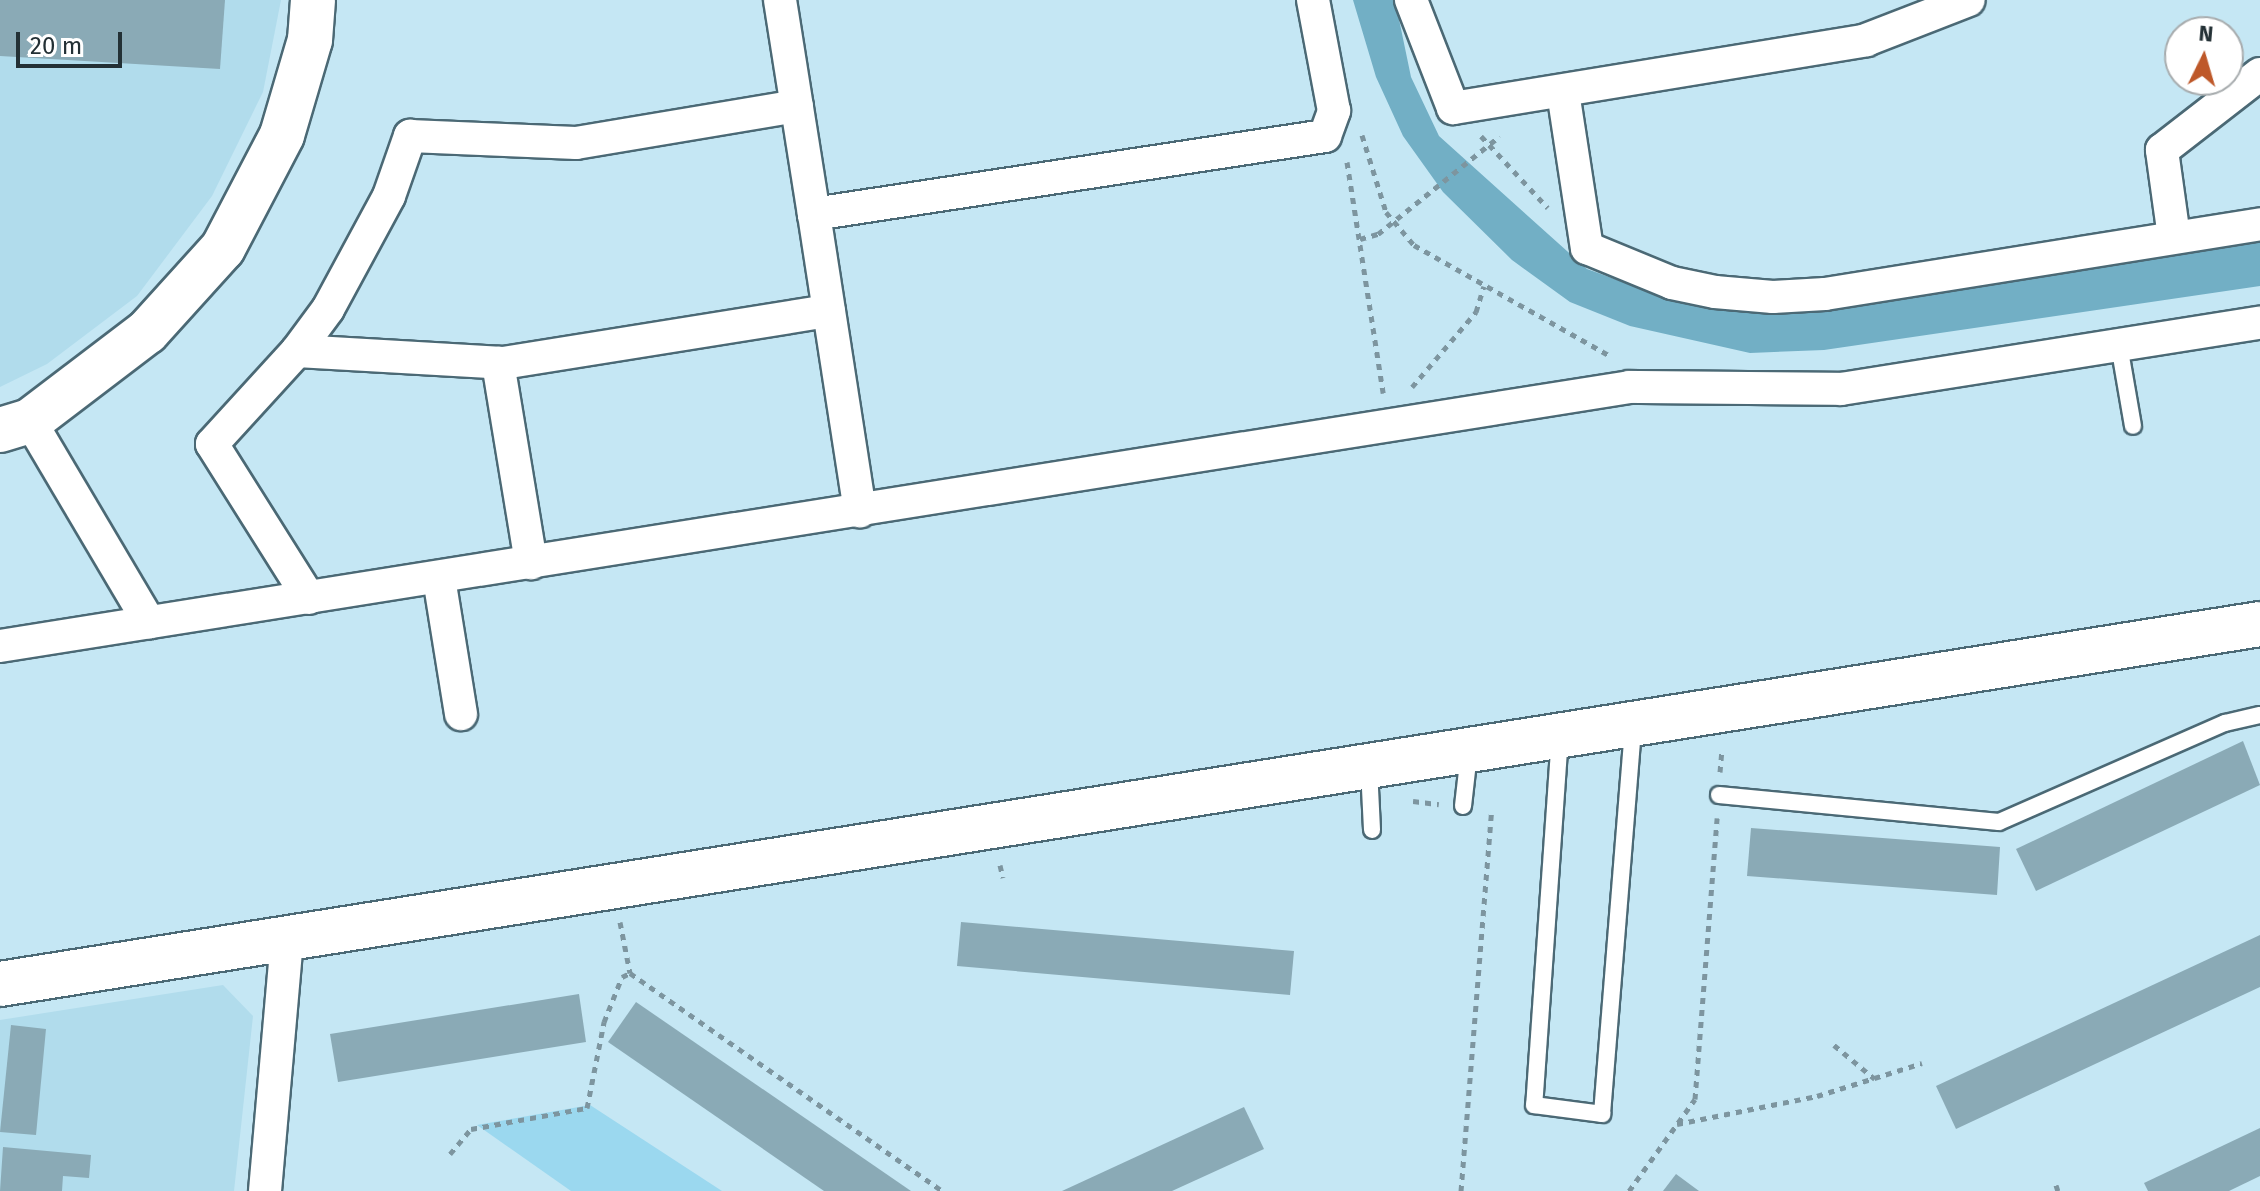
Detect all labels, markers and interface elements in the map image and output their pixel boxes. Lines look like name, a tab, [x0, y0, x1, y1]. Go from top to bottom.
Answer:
scale bar	[20, 16, 126, 66]
north arrow	[2164, 16, 2244, 96]
text: N	[2198, 20, 2214, 48]
text: 20 m	[30, 32, 82, 60]

